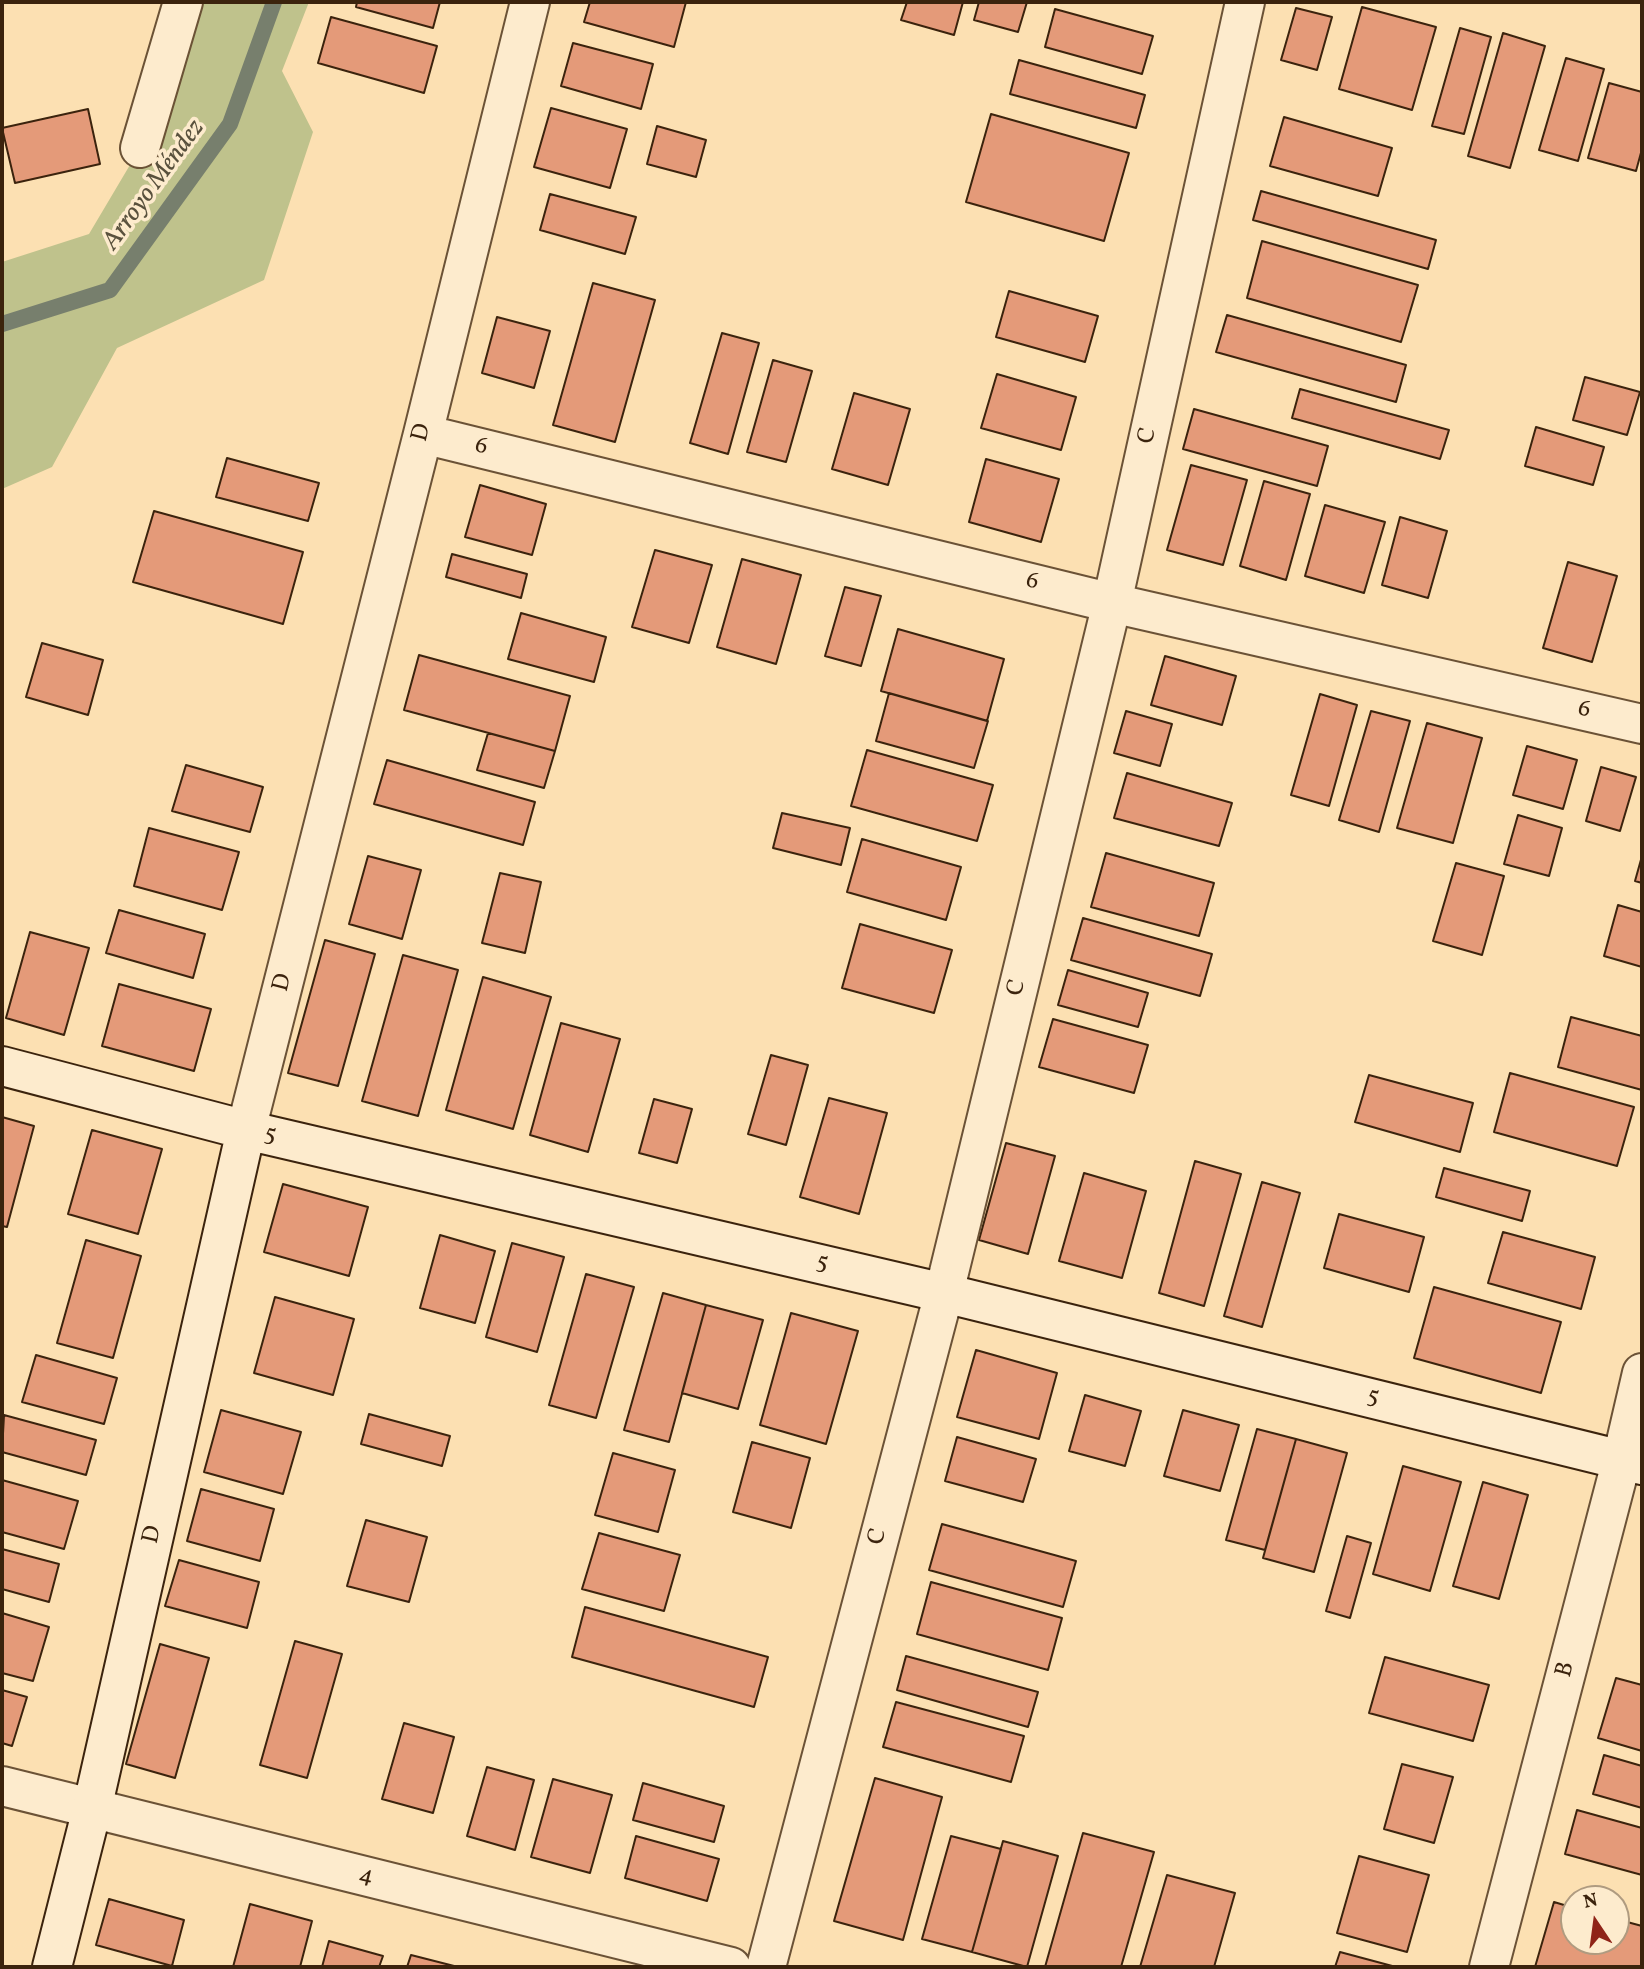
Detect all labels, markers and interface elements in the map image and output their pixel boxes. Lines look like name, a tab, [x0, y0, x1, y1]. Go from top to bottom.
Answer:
water label: Arroyo Méndez	[97, 115, 213, 257]
street label: D	[407, 421, 439, 445]
street label: C	[1133, 425, 1165, 447]
street label: 6	[472, 433, 490, 463]
street label: 6	[1023, 568, 1041, 598]
street label: 6	[1575, 696, 1593, 726]
street label: D	[268, 971, 300, 995]
street label: C	[1002, 977, 1034, 999]
street label: 5	[261, 1121, 279, 1151]
street label: 5	[813, 1249, 831, 1279]
street label: 5	[1364, 1383, 1382, 1413]
street label: D	[138, 1523, 170, 1547]
street label: C	[863, 1526, 895, 1548]
street label: B	[1551, 1659, 1583, 1681]
street label: 4	[356, 1861, 376, 1893]
north arrow	[1560, 1885, 1630, 1955]
text: N	[1581, 1887, 1600, 1916]

